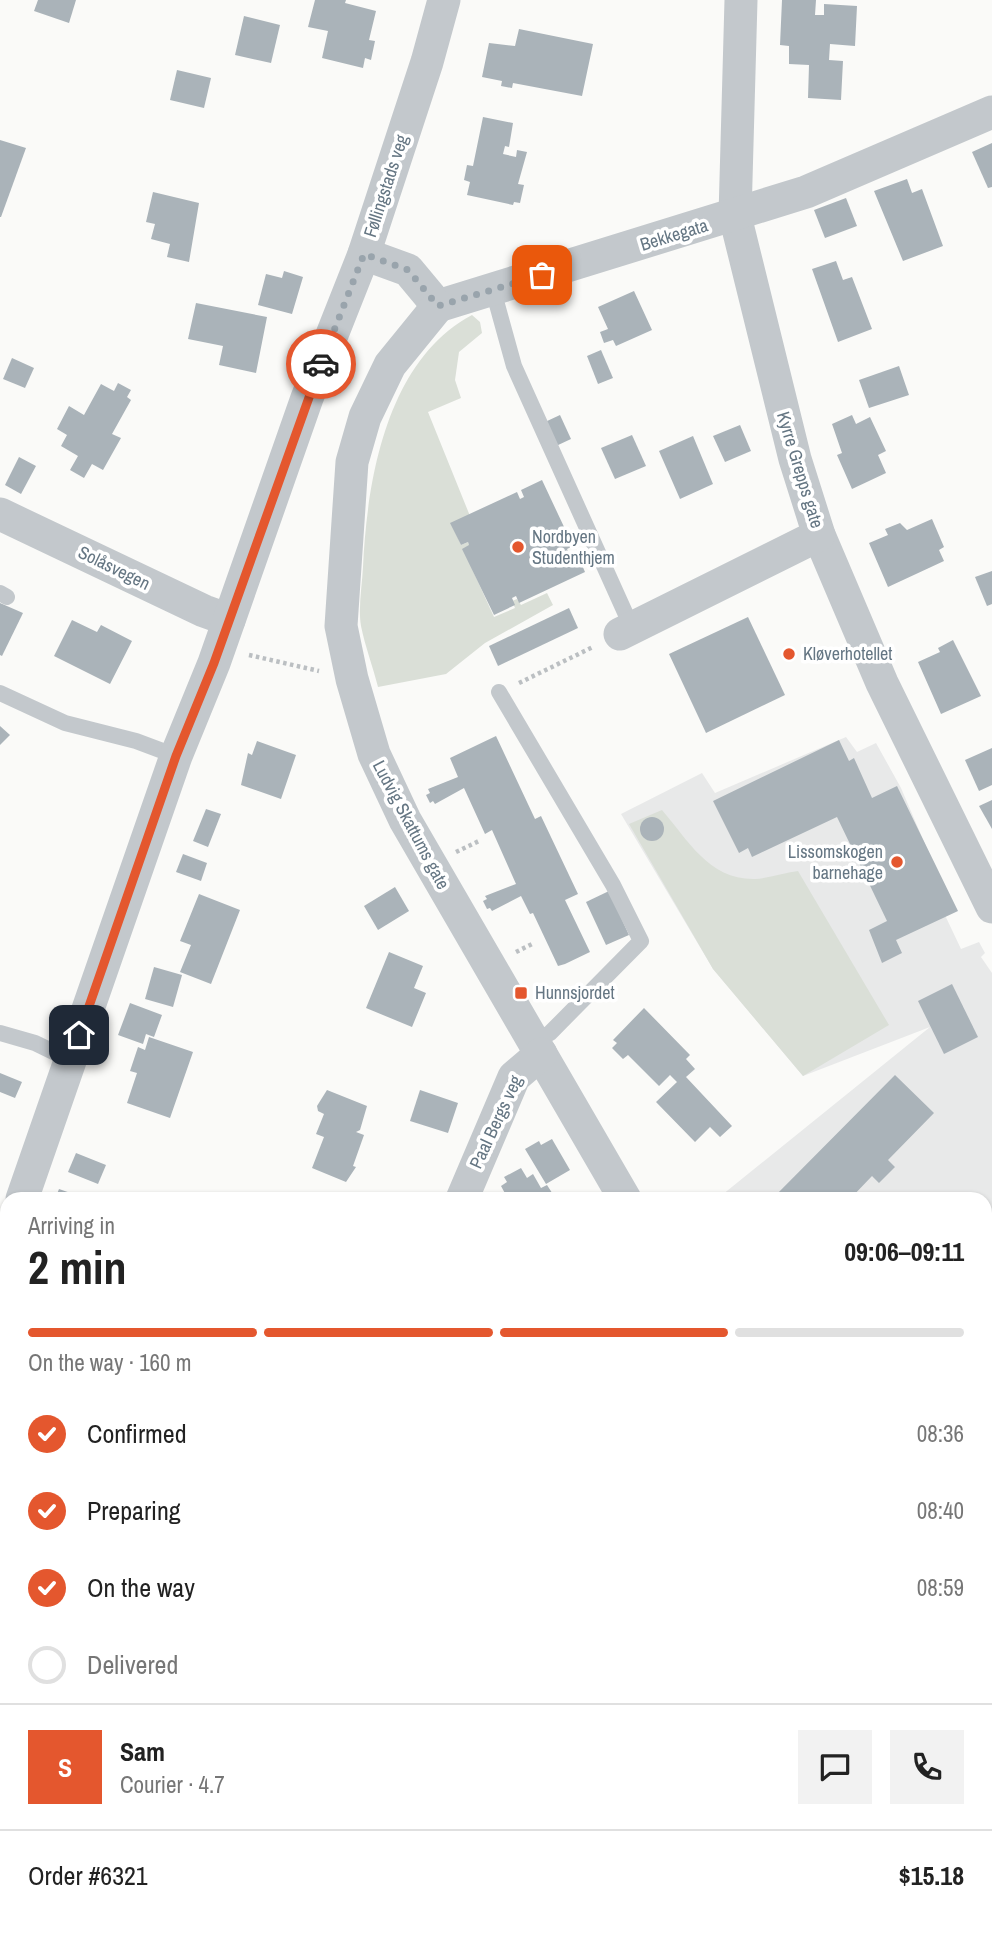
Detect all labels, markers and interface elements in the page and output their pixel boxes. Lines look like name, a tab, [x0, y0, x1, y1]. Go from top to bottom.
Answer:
street label: Føllingstads veg	[357, 130, 414, 240]
street label: Bekkegata	[637, 212, 711, 257]
pin	[512, 245, 572, 305]
icon: bag	[523, 256, 561, 294]
courier	[286, 329, 356, 399]
icon: car	[302, 345, 340, 383]
street label: Kyrre Grepps gate	[771, 409, 830, 531]
place label: Nordbyen Studenthjem	[532, 524, 615, 570]
street label: Solåsvegen	[74, 539, 154, 596]
marker: Nordbyen Studenthjem	[510, 539, 526, 555]
place label: Kløverhotellet	[803, 641, 892, 666]
marker: Kløverhotellet	[781, 646, 797, 662]
street label: Ludvig Skattums gate	[367, 756, 456, 894]
place label: Lissomskogen barnehage	[788, 839, 883, 885]
marker: Lissomskogen barnehage	[889, 854, 905, 870]
place label: Hunnsjordet	[535, 980, 615, 1005]
marker: Hunnsjordet	[513, 985, 529, 1001]
pin	[49, 1005, 109, 1065]
icon: home	[60, 1016, 98, 1054]
street label: Paal Bergs veg	[463, 1070, 528, 1172]
text: Arriving in	[28, 1210, 115, 1241]
text: 09:06–09:11	[844, 1234, 964, 1269]
text: 2 min	[28, 1236, 127, 1298]
text: On the way · 160 m	[28, 1347, 192, 1378]
icon: check	[28, 1415, 66, 1453]
text: Confirmed	[87, 1416, 187, 1451]
text: 08:36	[917, 1418, 964, 1449]
icon: check	[28, 1492, 66, 1530]
text: Preparing	[87, 1493, 181, 1528]
text: 08:40	[917, 1495, 964, 1526]
icon: check	[28, 1569, 66, 1607]
text: On the way	[87, 1570, 195, 1605]
text: 08:59	[917, 1572, 964, 1603]
text: Delivered	[87, 1647, 178, 1682]
button: chat	[798, 1730, 872, 1804]
button: phone	[890, 1730, 964, 1804]
text: Sam	[120, 1734, 165, 1769]
text: S	[58, 1750, 72, 1785]
text: Courier · 4.7	[120, 1769, 225, 1800]
text: Order #6321	[28, 1858, 148, 1893]
text: $15.18	[899, 1858, 964, 1893]

